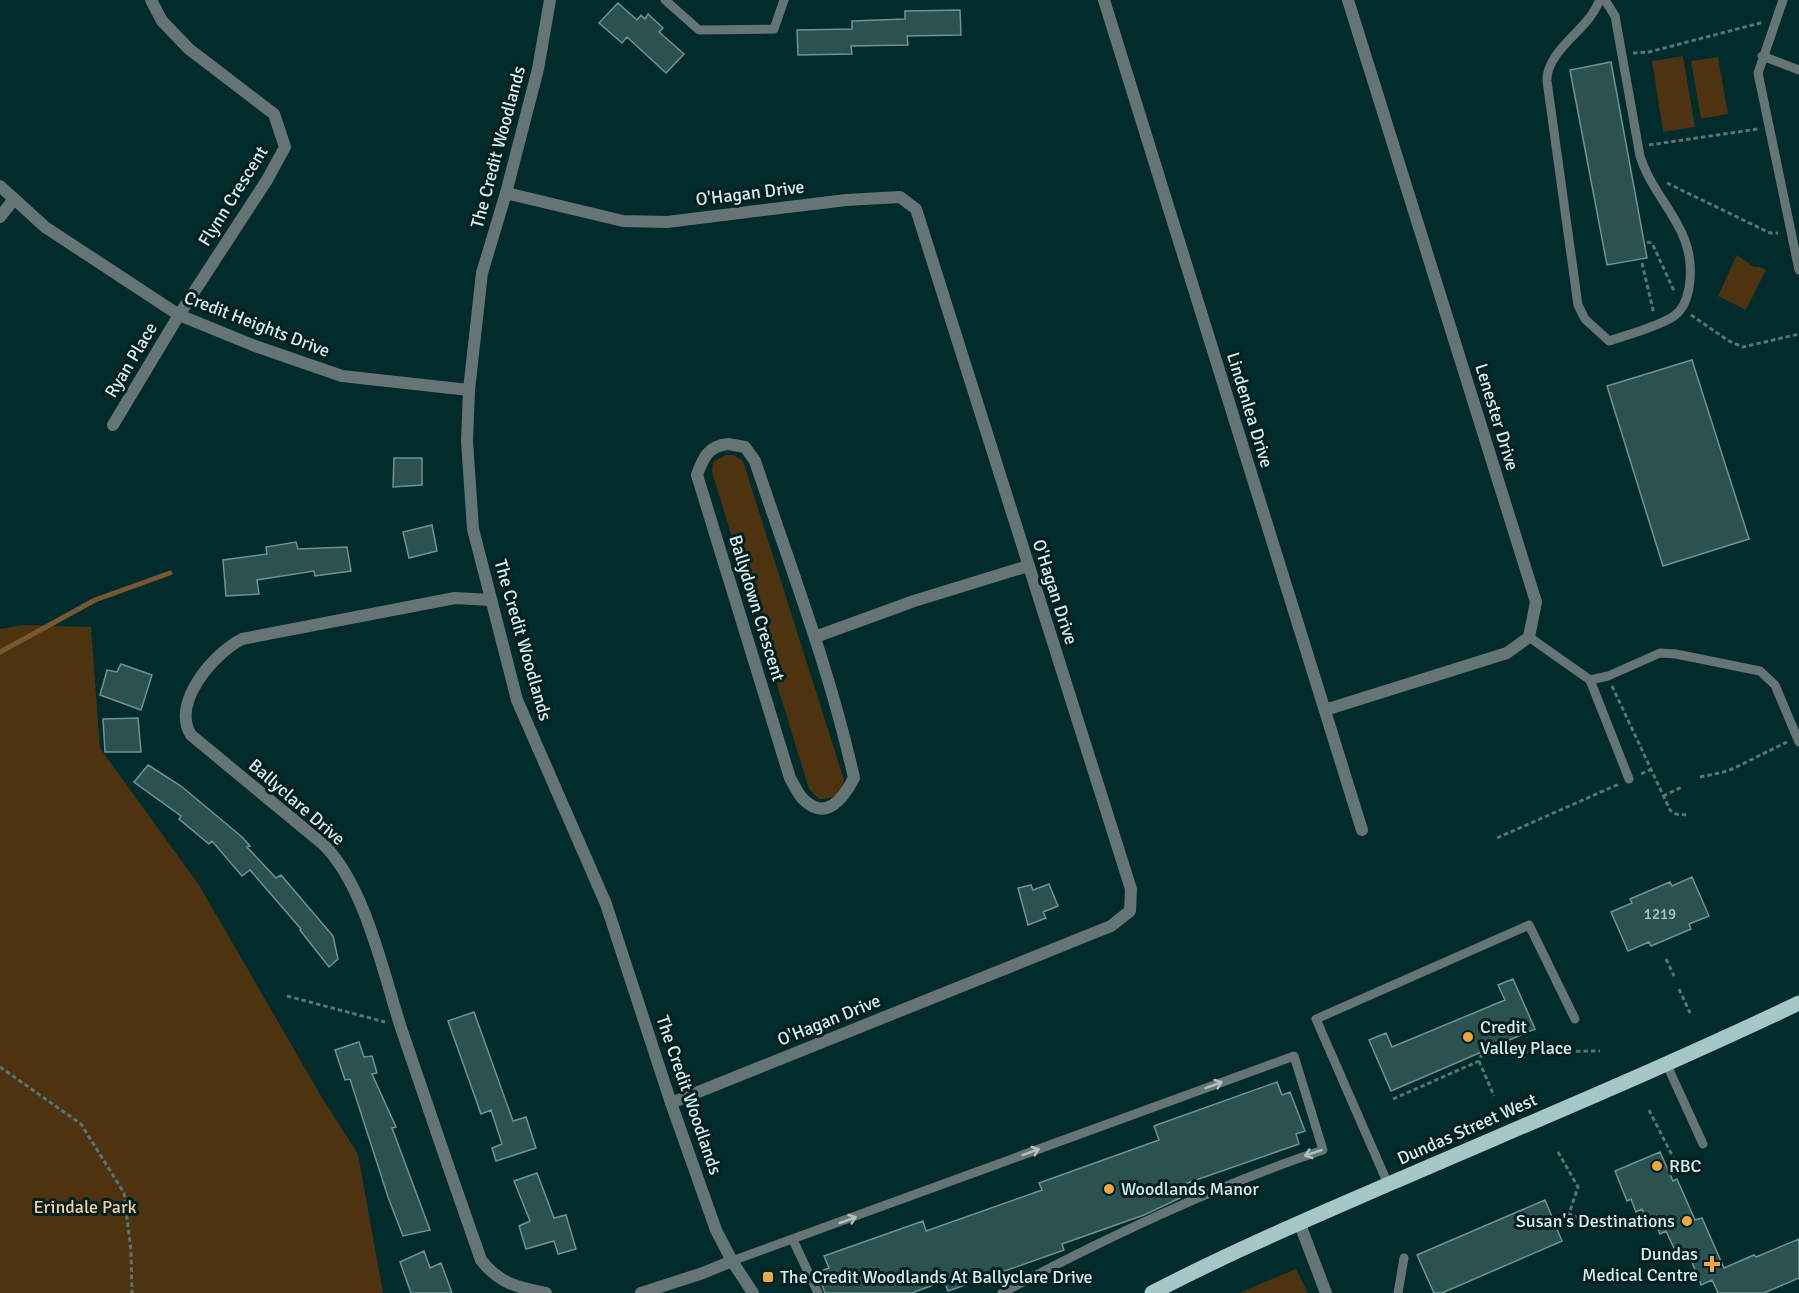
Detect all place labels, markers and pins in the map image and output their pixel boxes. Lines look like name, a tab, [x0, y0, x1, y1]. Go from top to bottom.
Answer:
place label: Credit Valley Place	[1480, 1016, 1572, 1059]
marker: Credit Valley Place	[1461, 1030, 1475, 1044]
place label: RBC	[1669, 1155, 1702, 1177]
marker: RBC	[1650, 1159, 1664, 1173]
place label: Woodlands Manor	[1121, 1178, 1259, 1200]
marker: Woodlands Manor	[1102, 1182, 1116, 1196]
place label: Susan's Destinations	[1516, 1210, 1675, 1232]
marker: Susan's Destinations	[1680, 1214, 1694, 1228]
place label: Dundas Medical Centre	[1582, 1243, 1698, 1286]
marker: Dundas Medical Centre	[1703, 1255, 1721, 1273]
place label: The Credit Woodlands At Ballyclare Drive	[780, 1266, 1093, 1288]
marker: The Credit Woodlands At Ballyclare Drive	[761, 1270, 775, 1284]

